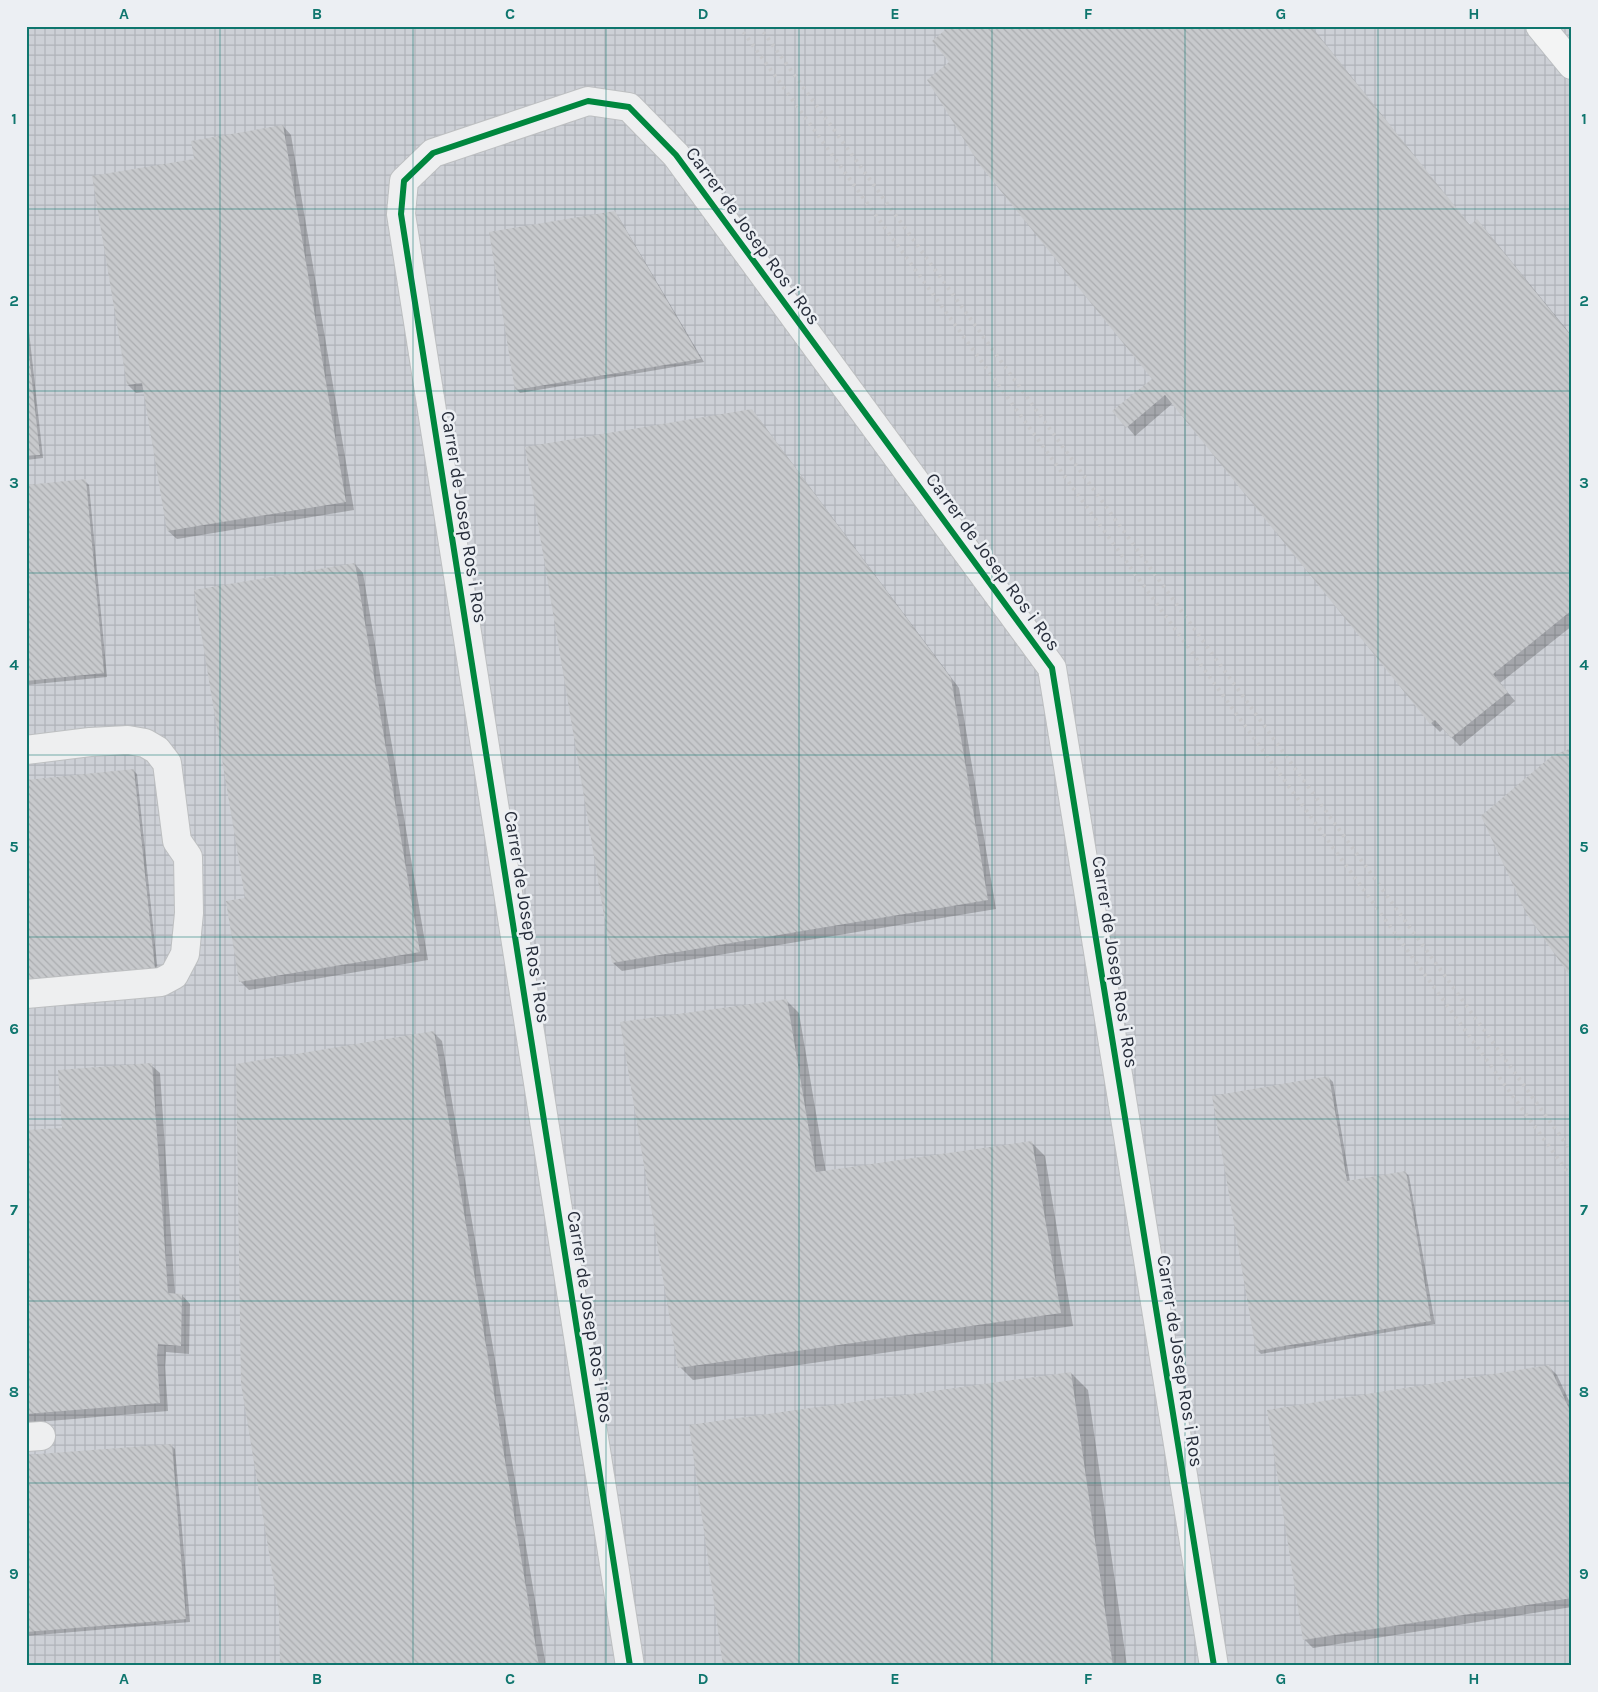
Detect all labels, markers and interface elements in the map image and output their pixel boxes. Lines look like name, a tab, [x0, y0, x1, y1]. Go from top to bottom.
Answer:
text: A	[119, 4, 129, 23]
text: B	[312, 4, 322, 23]
text: C	[505, 4, 515, 23]
text: D	[698, 4, 709, 23]
text: E	[890, 4, 900, 23]
text: F	[1084, 4, 1093, 23]
text: G	[1276, 4, 1286, 23]
text: H	[1468, 4, 1480, 23]
text: 1	[11, 109, 17, 128]
text: 1	[1581, 109, 1587, 128]
street label: Carrer de Josep Ros i Ros	[681, 143, 825, 329]
text: 2	[9, 291, 19, 310]
text: 2	[1579, 291, 1589, 310]
street label: Carrer de Josep Ros i Ros	[436, 409, 492, 625]
street label: Carrer de Josep Ros i Ros	[921, 469, 1065, 655]
text: 3	[9, 473, 19, 492]
text: 3	[1579, 473, 1589, 492]
text: 4	[9, 655, 19, 674]
text: 4	[1579, 655, 1589, 674]
street label: Carrer de Josep Ros i Ros	[499, 809, 555, 1025]
text: 5	[9, 837, 19, 856]
text: 5	[1579, 837, 1589, 856]
street label: Carrer de Josep Ros i Ros	[1087, 854, 1143, 1070]
text: 6	[9, 1019, 19, 1038]
text: 6	[1579, 1019, 1589, 1038]
text: 7	[10, 1200, 18, 1219]
text: 7	[1580, 1200, 1588, 1219]
street label: Carrer de Josep Ros i Ros	[562, 1209, 618, 1425]
street label: Carrer de Josep Ros i Ros	[1152, 1253, 1208, 1469]
text: 8	[9, 1382, 19, 1401]
text: 8	[1579, 1382, 1589, 1401]
text: 9	[9, 1564, 19, 1583]
text: 9	[1579, 1564, 1589, 1583]
text: A	[119, 1669, 129, 1688]
text: B	[312, 1669, 322, 1688]
text: C	[505, 1669, 515, 1688]
text: D	[698, 1669, 709, 1688]
text: E	[890, 1669, 900, 1688]
text: F	[1084, 1669, 1093, 1688]
text: G	[1276, 1669, 1286, 1688]
text: H	[1468, 1669, 1480, 1688]

